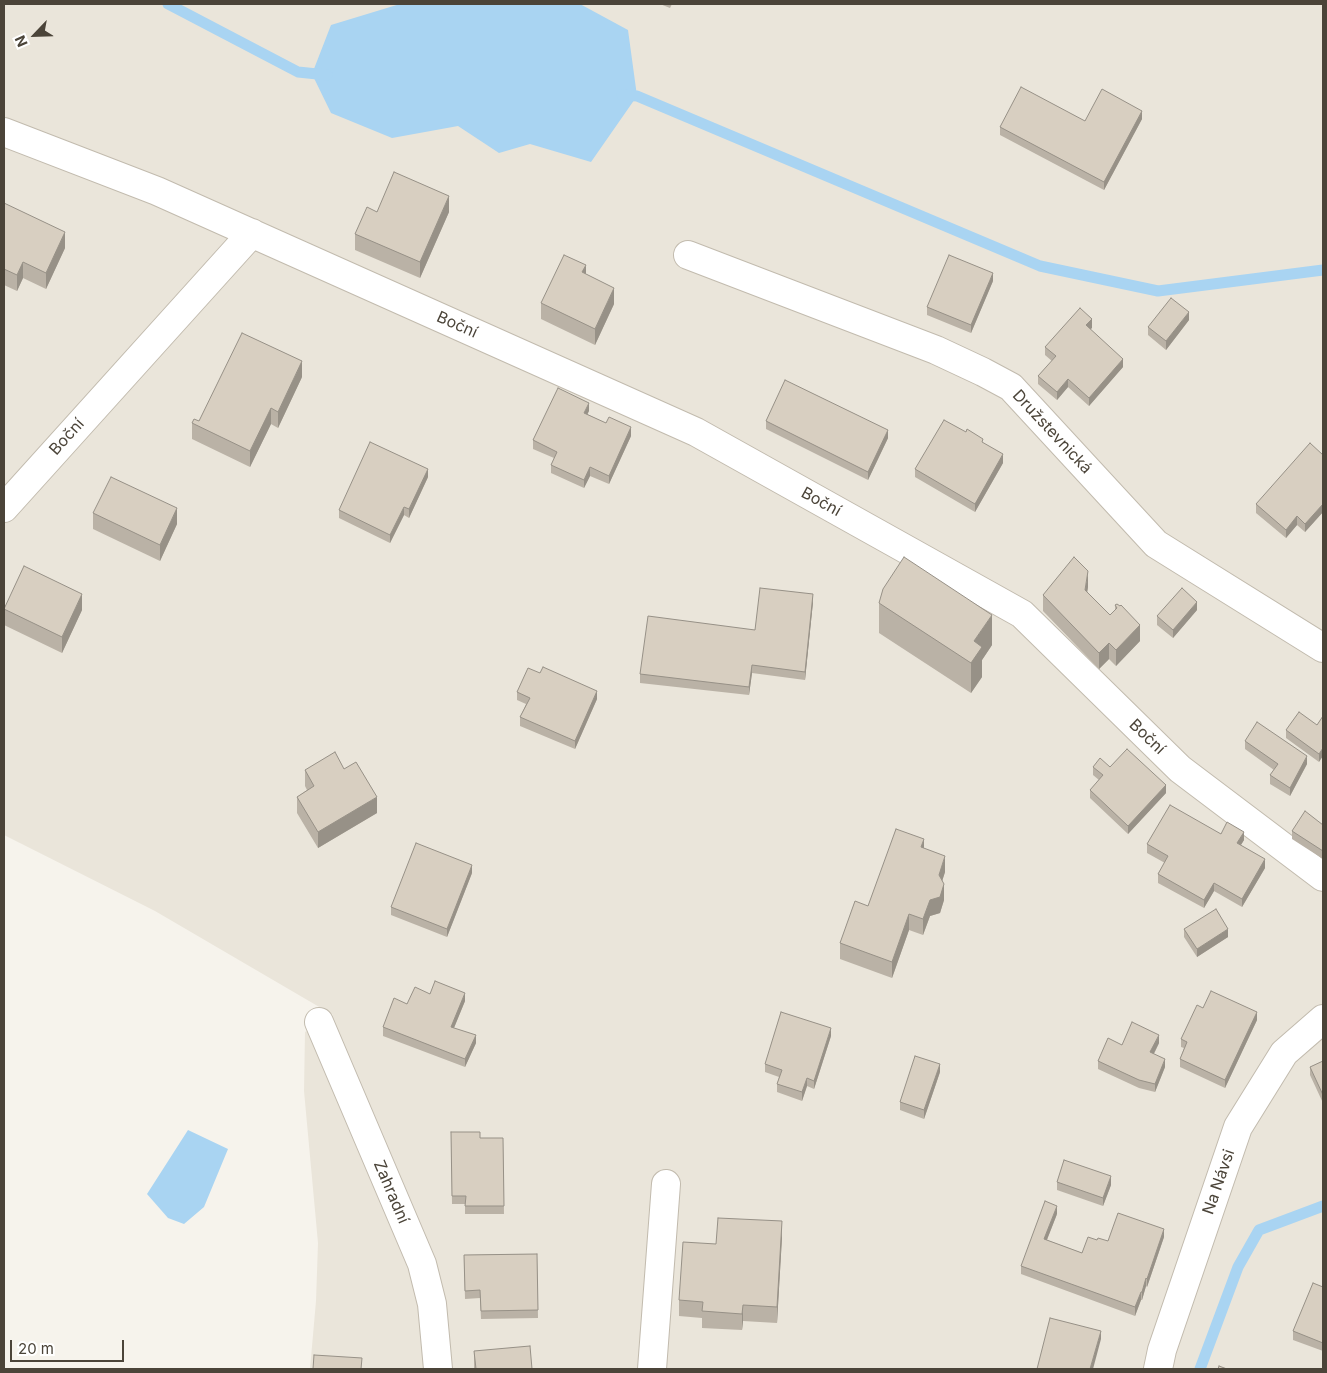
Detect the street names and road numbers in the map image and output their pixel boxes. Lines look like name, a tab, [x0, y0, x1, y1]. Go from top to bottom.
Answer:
street label: Boční	[434, 308, 480, 342]
street label: Družstevnická	[1008, 386, 1096, 478]
street label: Boční	[46, 415, 88, 459]
street label: Boční	[798, 483, 844, 521]
street label: Boční	[1125, 715, 1169, 759]
street label: Na Návsi	[1199, 1147, 1239, 1217]
street label: Zahradní	[369, 1158, 413, 1226]

